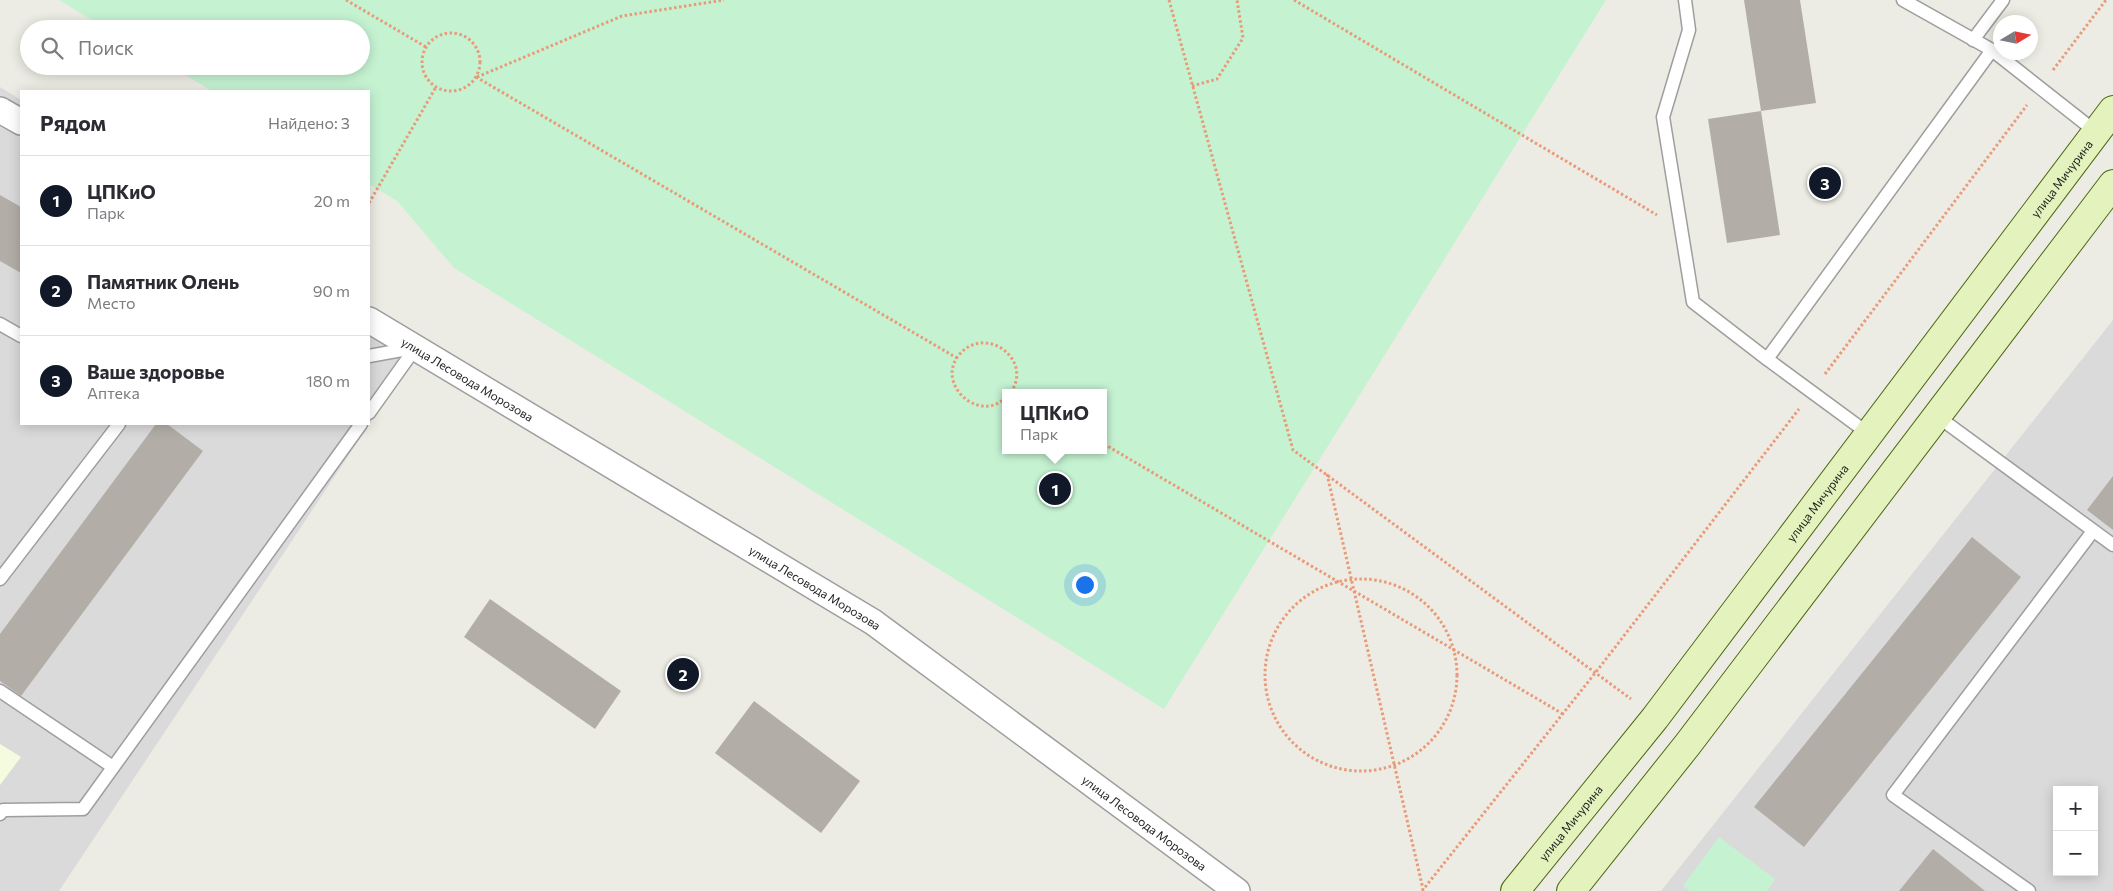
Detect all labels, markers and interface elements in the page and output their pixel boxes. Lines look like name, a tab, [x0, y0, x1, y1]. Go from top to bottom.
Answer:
north arrow	[1993, 15, 2038, 60]
search box	[20, 20, 370, 75]
icon: search	[38, 34, 66, 62]
text: Поиск	[78, 36, 134, 59]
text: Рядом	[40, 110, 106, 135]
text: Найдено: 3	[268, 113, 350, 132]
street label: улица Мичурина	[2028, 137, 2095, 220]
pin: 3	[1809, 164, 1841, 202]
text: ЦПКиО	[87, 180, 156, 203]
text: 1	[52, 191, 60, 210]
text: 20 m	[314, 191, 350, 210]
text: Парк	[87, 203, 125, 222]
text: Памятник Олень	[87, 270, 239, 293]
text: 2	[51, 281, 61, 300]
text: 90 m	[313, 281, 350, 300]
text: Место	[87, 293, 136, 312]
street label: улица Лесовода Морозова	[399, 334, 536, 424]
text: Ваше здоровье	[87, 360, 225, 383]
text: 3	[51, 371, 61, 390]
text: 180 m	[306, 371, 350, 390]
text: Аптека	[87, 383, 140, 402]
popup	[1002, 389, 1107, 454]
text: ЦПКиО	[1020, 401, 1089, 424]
text: Парк	[1020, 424, 1058, 443]
street label: улица Мичурина	[1784, 461, 1851, 544]
pin: 1	[1039, 470, 1071, 508]
street label: улица Лесовода Морозова	[747, 542, 884, 632]
your location	[1072, 572, 1098, 598]
pin: 2	[667, 655, 699, 693]
street label: улица Лесовода Морозова	[1079, 772, 1209, 873]
street label: улица Мичурина	[1536, 782, 1605, 863]
map controls	[2053, 786, 2098, 876]
button: +	[2053, 786, 2098, 831]
button: −	[2053, 831, 2098, 876]

